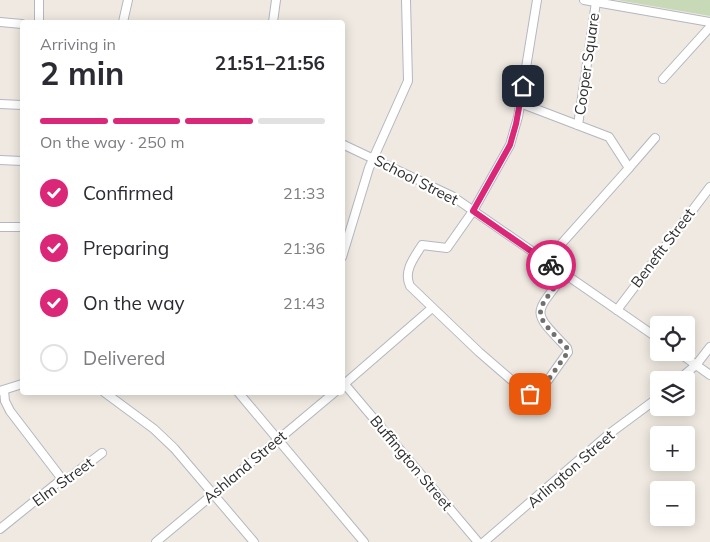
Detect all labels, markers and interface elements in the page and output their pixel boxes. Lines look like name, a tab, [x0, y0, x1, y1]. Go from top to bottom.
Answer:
street label: Cooper Square	[570, 12, 603, 116]
text: Arriving in	[40, 34, 116, 54]
text: 21:51–21:56	[215, 51, 325, 75]
text: 2 min	[40, 53, 124, 93]
pin	[502, 65, 544, 107]
icon: home	[509, 72, 537, 100]
text: On the way · 250 m	[40, 132, 185, 152]
street label: School Street	[371, 150, 461, 209]
icon: check	[40, 179, 68, 207]
text: Confirmed	[83, 181, 174, 205]
text: 21:33	[283, 183, 325, 203]
street label: Benefit Street	[627, 204, 699, 291]
icon: check	[40, 234, 68, 262]
text: Preparing	[83, 236, 169, 260]
text: 21:36	[283, 238, 325, 258]
courier	[526, 240, 576, 290]
icon: bike	[537, 251, 565, 279]
icon: check	[40, 289, 68, 317]
text: On the way	[83, 291, 185, 315]
text: 21:43	[283, 293, 325, 313]
map controls	[650, 316, 695, 526]
button: locate	[650, 316, 695, 361]
text: Delivered	[83, 346, 165, 370]
button: layers	[650, 371, 695, 416]
pin	[509, 373, 551, 415]
icon: bag	[516, 380, 544, 408]
street label: Buffington Street	[366, 411, 457, 514]
street label: Ashland Street	[199, 426, 290, 507]
street label: Arlington Street	[523, 426, 618, 512]
button: +	[650, 426, 695, 471]
street label: Elm Street	[28, 453, 97, 510]
button: −	[650, 481, 695, 526]

